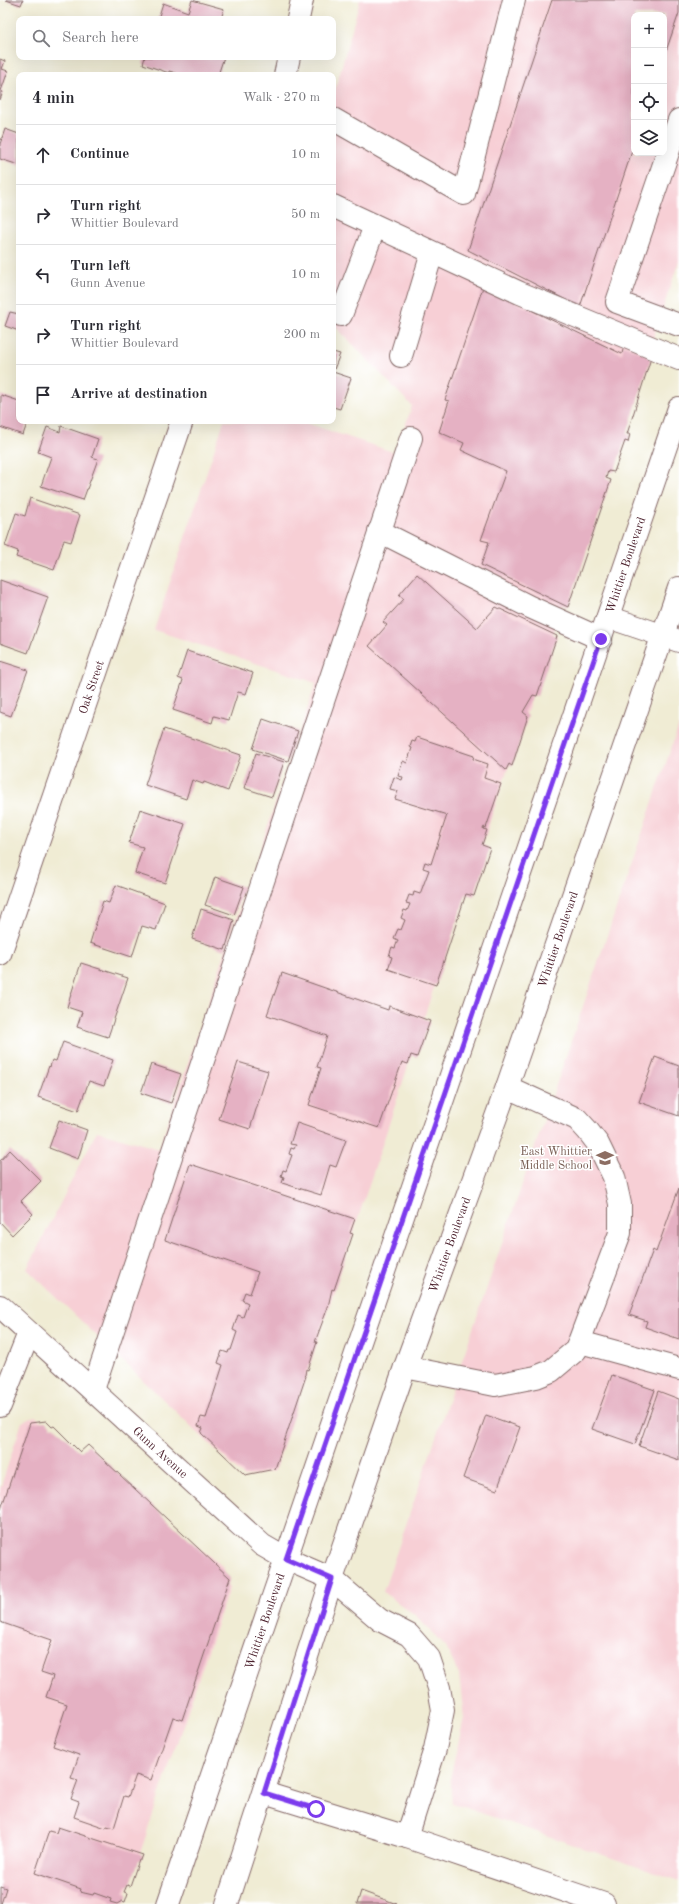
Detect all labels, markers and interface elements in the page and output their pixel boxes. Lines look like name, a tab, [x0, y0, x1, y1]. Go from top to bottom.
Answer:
map controls	[631, 12, 667, 156]
button: +	[631, 12, 667, 48]
search box	[16, 16, 336, 60]
icon: search	[30, 27, 52, 49]
text: Search here	[62, 31, 139, 46]
button: −	[631, 48, 667, 84]
button: locate	[631, 84, 667, 120]
text: 4 min	[32, 90, 75, 107]
text: Walk · 270 m	[243, 91, 320, 104]
button: layers	[631, 120, 667, 156]
icon: ahead	[32, 144, 54, 166]
text: Continue	[70, 147, 129, 162]
text: 10 m	[291, 148, 320, 161]
text: Turn right	[70, 199, 141, 214]
icon: right	[32, 204, 54, 226]
text: 50 m	[291, 208, 320, 221]
text: Whittier Boulevard	[70, 217, 179, 230]
text: Turn left	[70, 259, 130, 274]
icon: left	[32, 264, 54, 286]
text: 10 m	[291, 268, 320, 281]
text: Gunn Avenue	[70, 277, 145, 290]
text: Turn right	[70, 319, 141, 334]
icon: right	[32, 324, 54, 346]
text: 200 m	[283, 328, 320, 341]
text: Whittier Boulevard	[70, 337, 179, 350]
icon: arrive	[32, 384, 54, 406]
text: Arrive at destination	[70, 387, 208, 402]
street label: Whittier Boulevard	[604, 516, 648, 615]
route end	[592, 630, 610, 648]
street label: Oak Street	[77, 659, 107, 716]
street label: Whittier Boulevard	[537, 890, 581, 989]
place label: East Whittier Middle School	[520, 1146, 592, 1172]
school or university icon: East Whittier Middle School	[595, 1148, 615, 1168]
street label: Whittier Boulevard	[428, 1196, 473, 1294]
street label: Gunn Avenue	[130, 1425, 190, 1481]
street label: Whittier Boulevard	[244, 1572, 288, 1671]
route start	[307, 1800, 325, 1818]

